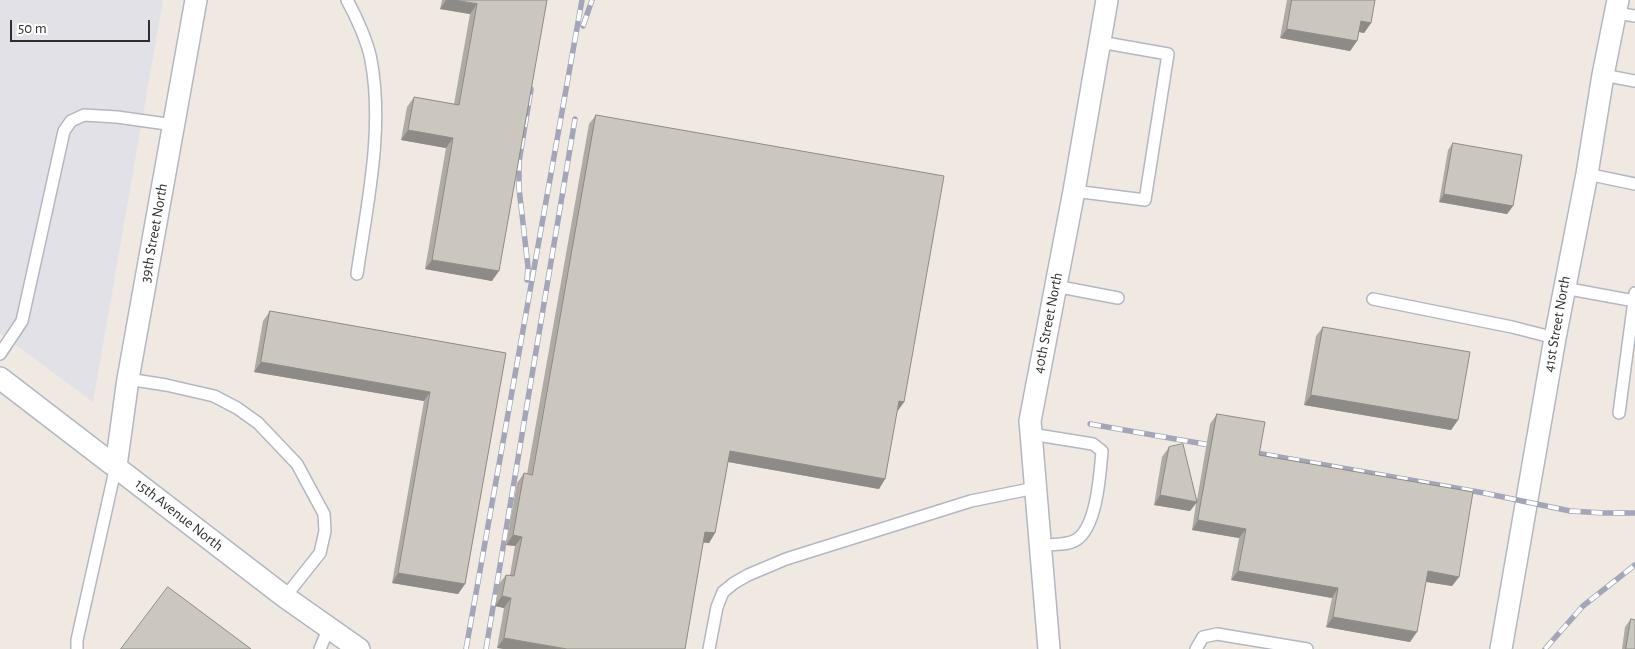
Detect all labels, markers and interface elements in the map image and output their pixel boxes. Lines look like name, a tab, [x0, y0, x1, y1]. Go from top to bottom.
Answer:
scale bar	[12, 10, 152, 42]
text: 50 m	[18, 21, 47, 36]
street label: 39th Street North	[136, 182, 172, 284]
street label: 40th Street North	[1029, 271, 1067, 375]
street label: 41st Street North	[1540, 274, 1574, 374]
street label: 15th Avenue North	[131, 475, 227, 555]

